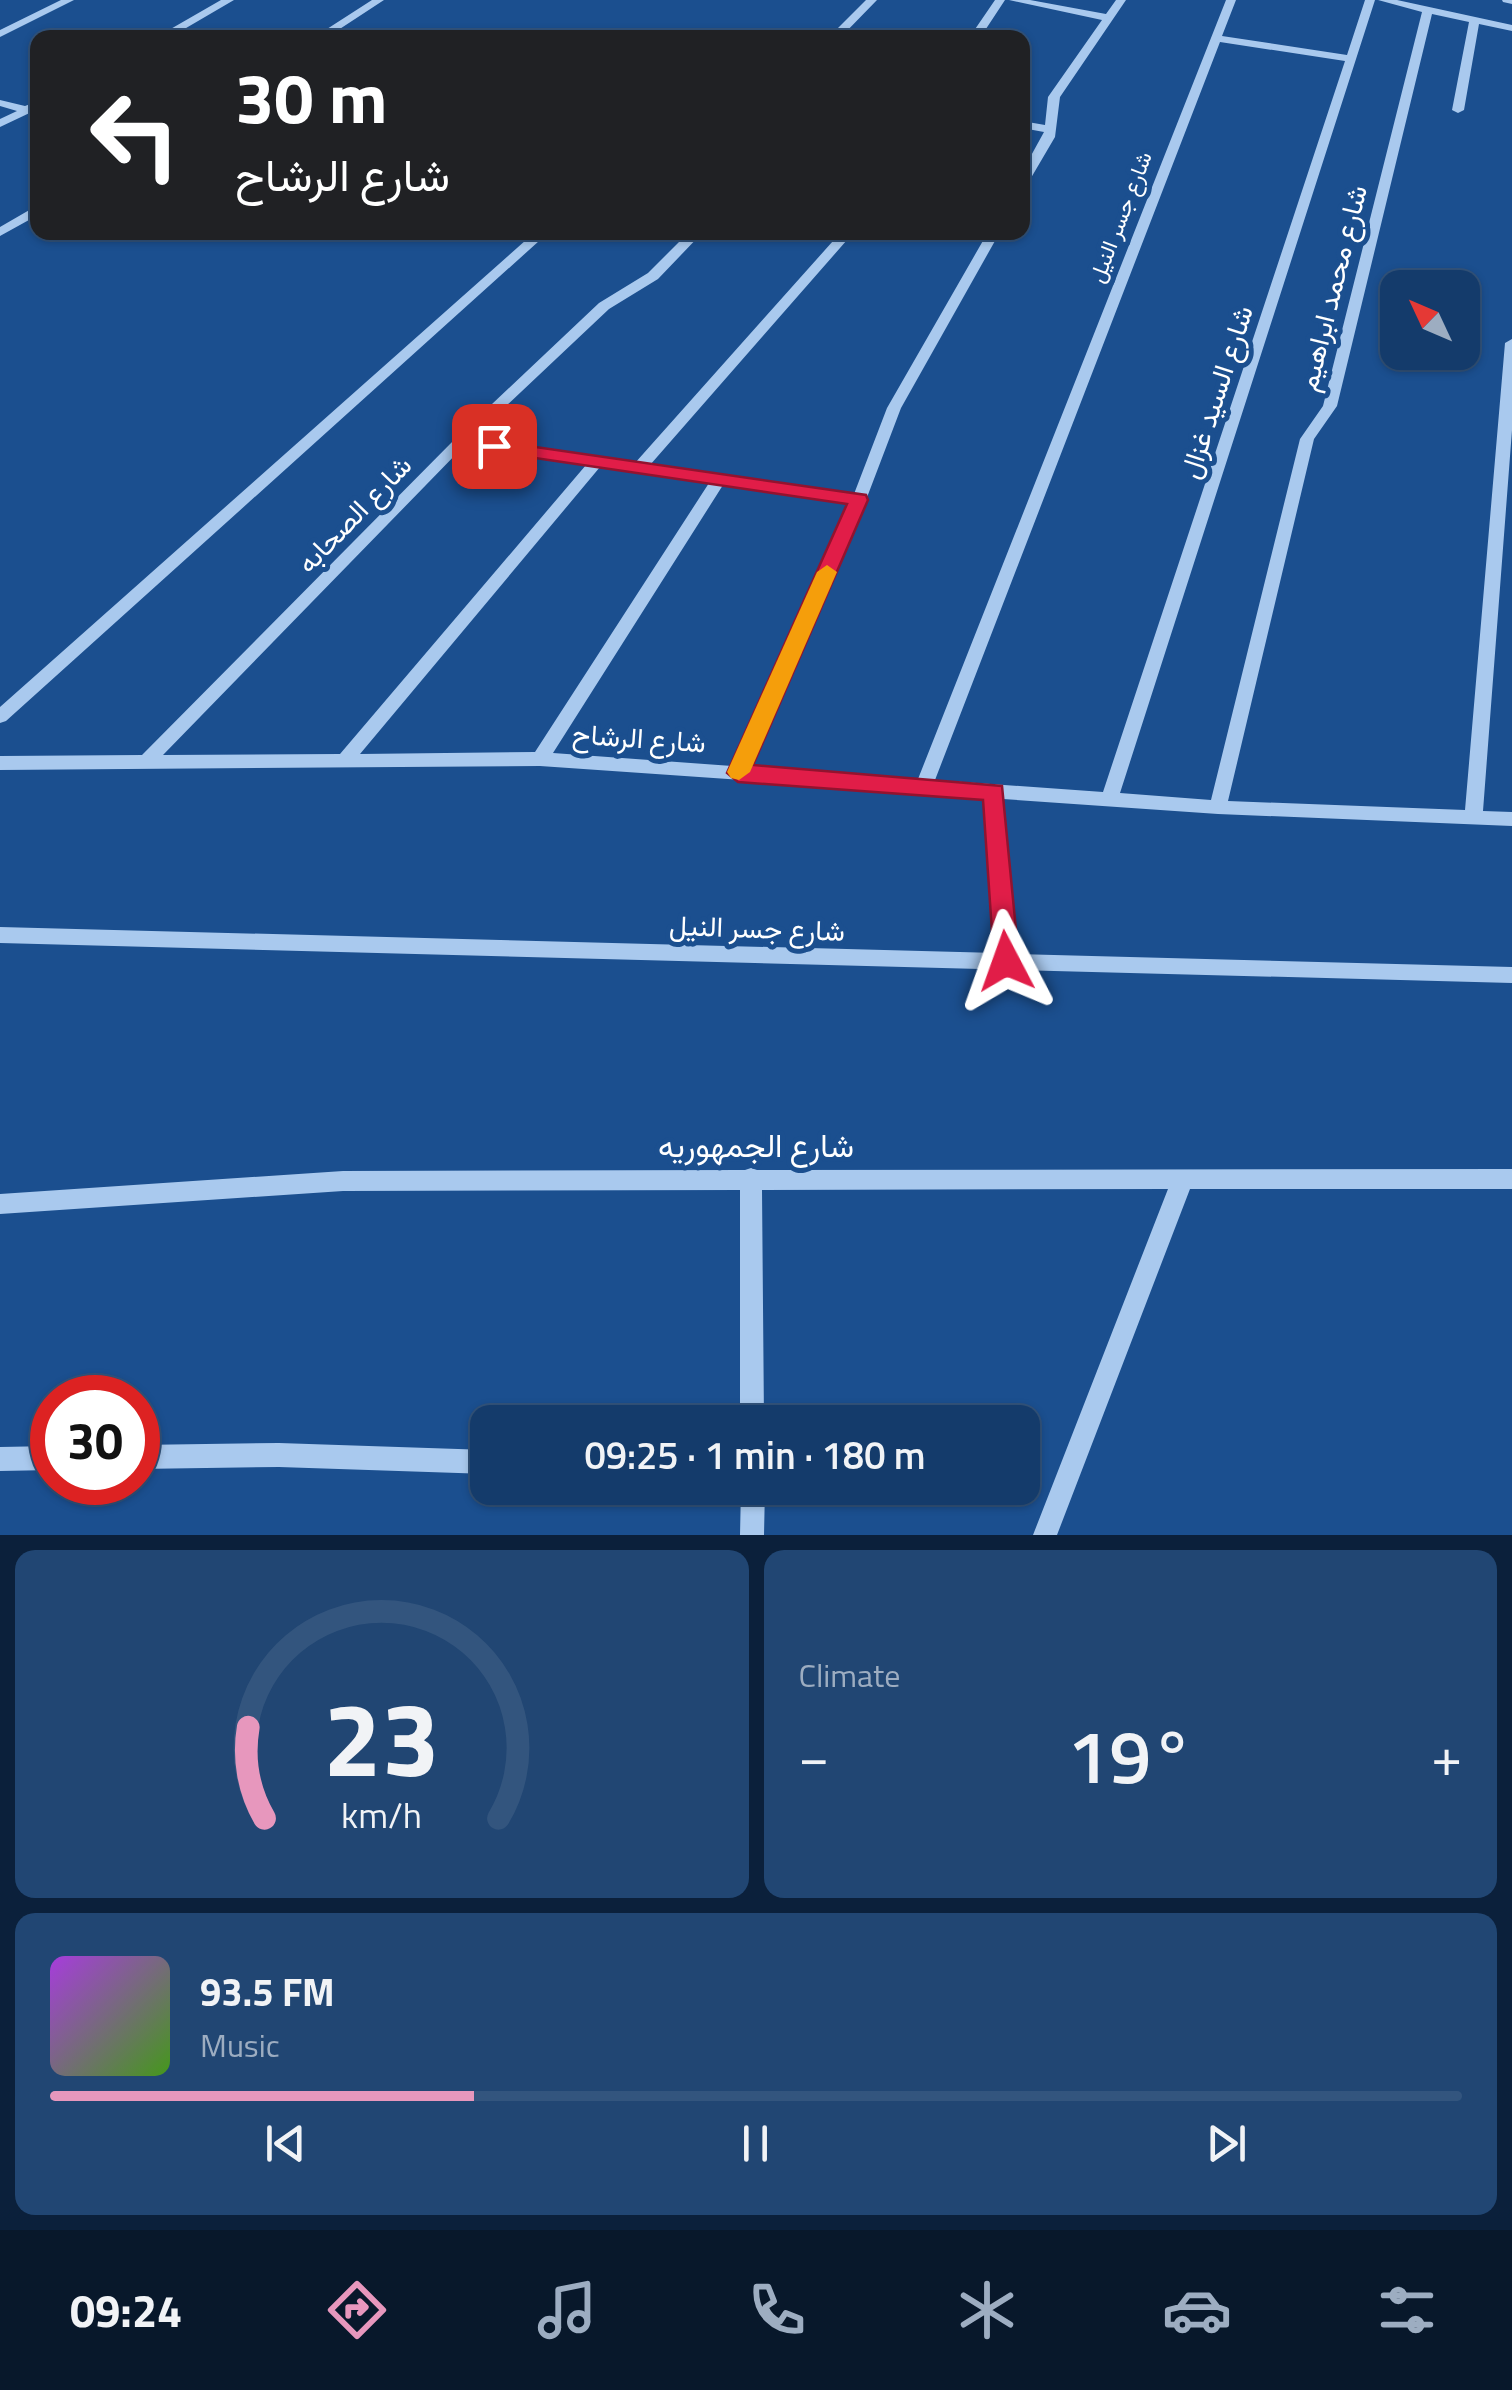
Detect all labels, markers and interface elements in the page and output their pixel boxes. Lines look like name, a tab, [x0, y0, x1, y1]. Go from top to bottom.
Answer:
text: 30 m	[235, 44, 388, 150]
icon: left	[70, 70, 200, 200]
text: شارع الرشاح	[235, 140, 450, 208]
street label: شارع جسر النيل	[1079, 146, 1161, 288]
street label: شارع محمد ابراهيم	[1285, 180, 1378, 395]
north arrow	[1380, 270, 1480, 370]
map controls	[1380, 270, 1480, 370]
street label: شارع السيد غزال	[1167, 300, 1264, 484]
pin	[452, 404, 537, 489]
icon: arrive	[467, 419, 522, 474]
street label: شارع الصحابه	[286, 445, 421, 583]
street label: شارع الرشاح	[571, 711, 707, 764]
street label: شارع جسر النيل	[668, 903, 846, 952]
position arrow	[954, 909, 1058, 1013]
street label: شارع الجمهوريه	[658, 1121, 854, 1169]
speed limit sign: 30	[30, 1375, 160, 1505]
text: 09:25 · 1 min · 180 m	[584, 1426, 926, 1484]
text: Climate	[799, 1651, 900, 1699]
text: 23	[324, 1658, 440, 1816]
text: 19°	[1067, 1698, 1193, 1812]
text: −	[799, 1714, 829, 1797]
text: +	[1431, 1714, 1462, 1797]
text: km/h	[341, 1787, 422, 1842]
text: 93.5 FM	[200, 1963, 335, 2021]
text: Music	[200, 2021, 280, 2069]
icon: previous	[258, 2116, 313, 2171]
icon: pause	[728, 2116, 783, 2171]
icon: next	[1199, 2116, 1254, 2171]
icon: directions	[322, 2275, 392, 2345]
icon: music	[532, 2275, 602, 2345]
icon: phone	[742, 2275, 812, 2345]
icon: climate	[952, 2275, 1022, 2345]
icon: car	[1162, 2275, 1232, 2345]
icon: filters	[1372, 2275, 1442, 2345]
text: 09:24	[70, 2276, 182, 2344]

